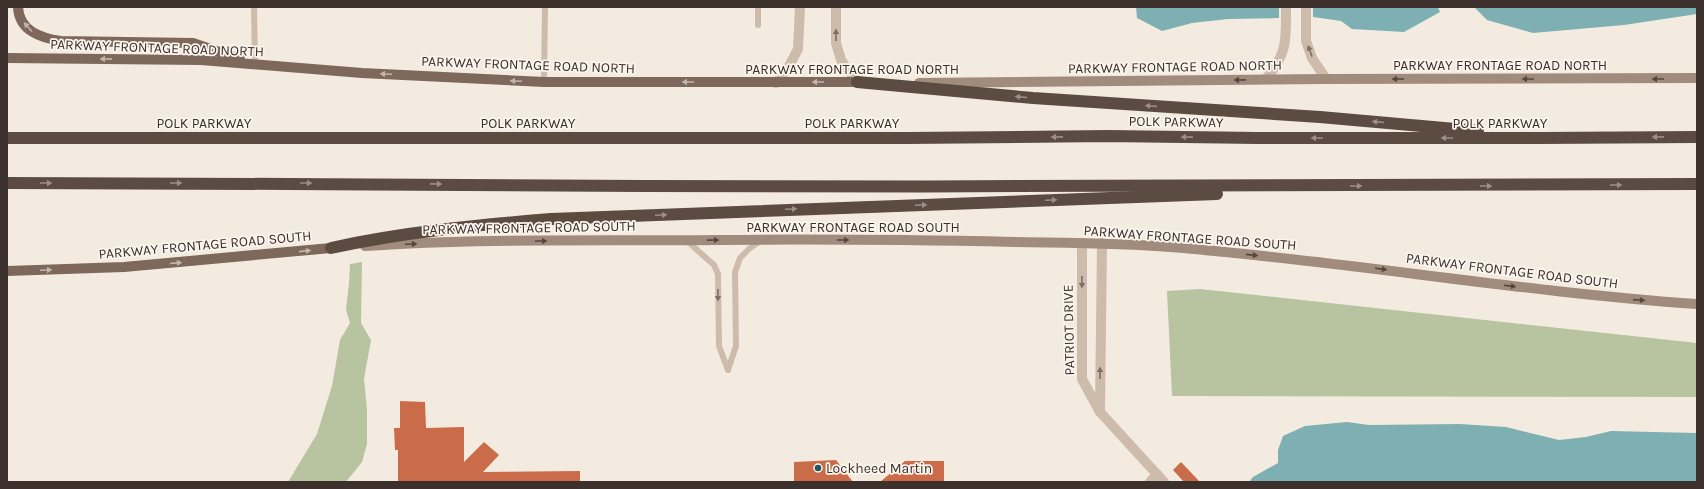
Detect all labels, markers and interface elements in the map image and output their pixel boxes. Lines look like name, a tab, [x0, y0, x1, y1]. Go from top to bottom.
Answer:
one-way arrow	[23, 22, 32, 32]
one-way arrow	[833, 28, 839, 41]
street label: PARKWAY FRONTAGE ROAD NORTH	[50, 36, 264, 60]
one-way arrow	[1306, 45, 1312, 57]
street label: PARKWAY FRONTAGE ROAD NORTH	[421, 53, 635, 77]
one-way arrow	[99, 56, 112, 62]
street label: PARKWAY FRONTAGE ROAD NORTH	[1068, 57, 1282, 77]
street label: PARKWAY FRONTAGE ROAD NORTH	[1393, 57, 1607, 74]
street label: PARKWAY FRONTAGE ROAD NORTH	[745, 61, 959, 78]
one-way arrow	[380, 71, 392, 78]
one-way arrow	[1391, 76, 1404, 82]
one-way arrow	[1521, 76, 1534, 82]
one-way arrow	[1651, 76, 1664, 82]
one-way arrow	[1233, 77, 1246, 83]
one-way arrow	[509, 78, 522, 84]
one-way arrow	[682, 79, 694, 86]
one-way arrow	[811, 79, 824, 85]
one-way arrow	[1015, 94, 1027, 100]
one-way arrow	[1145, 102, 1157, 109]
street label: POLK PARKWAY	[1128, 113, 1224, 131]
street label: POLK PARKWAY	[157, 115, 252, 132]
street label: POLK PARKWAY	[481, 115, 576, 132]
street label: POLK PARKWAY	[805, 115, 900, 132]
street label: POLK PARKWAY	[1453, 115, 1548, 132]
one-way arrow	[1372, 119, 1384, 126]
one-way arrow	[1050, 134, 1063, 140]
one-way arrow	[1180, 134, 1193, 140]
one-way arrow	[1651, 134, 1664, 140]
one-way arrow	[1310, 135, 1323, 141]
one-way arrow	[1440, 135, 1453, 141]
one-way arrow	[40, 180, 53, 186]
one-way arrow	[170, 180, 183, 186]
one-way arrow	[300, 180, 313, 186]
one-way arrow	[430, 181, 443, 187]
one-way arrow	[1480, 182, 1492, 189]
one-way arrow	[1610, 182, 1623, 188]
one-way arrow	[1350, 183, 1363, 189]
one-way arrow	[1045, 197, 1058, 203]
one-way arrow	[915, 201, 927, 208]
one-way arrow	[785, 206, 797, 213]
one-way arrow	[655, 211, 667, 218]
street label: PARKWAY FRONTAGE ROAD SOUTH	[422, 218, 636, 238]
street label: PARKWAY FRONTAGE ROAD SOUTH	[746, 219, 960, 236]
street label: PARKWAY FRONTAGE ROAD SOUTH	[1083, 222, 1297, 254]
street label: PARKWAY FRONTAGE ROAD SOUTH	[98, 227, 312, 263]
one-way arrow	[707, 237, 720, 243]
one-way arrow	[837, 237, 850, 243]
one-way arrow	[535, 238, 548, 244]
one-way arrow	[405, 241, 418, 247]
one-way arrow	[299, 247, 311, 254]
street label: PARKWAY FRONTAGE ROAD SOUTH	[1405, 250, 1619, 292]
one-way arrow	[1246, 252, 1258, 258]
one-way arrow	[170, 259, 182, 266]
one-way arrow	[40, 266, 52, 273]
one-way arrow	[1375, 266, 1387, 272]
one-way arrow	[1079, 276, 1085, 289]
one-way arrow	[1504, 283, 1516, 289]
street label: PATRIOT DRIVE	[1060, 284, 1078, 376]
one-way arrow	[715, 289, 722, 301]
one-way arrow	[1633, 296, 1645, 303]
one-way arrow	[1097, 366, 1103, 379]
place label: Lockheed Martin	[826, 460, 932, 477]
marker: Lockheed Martin	[813, 463, 823, 473]

